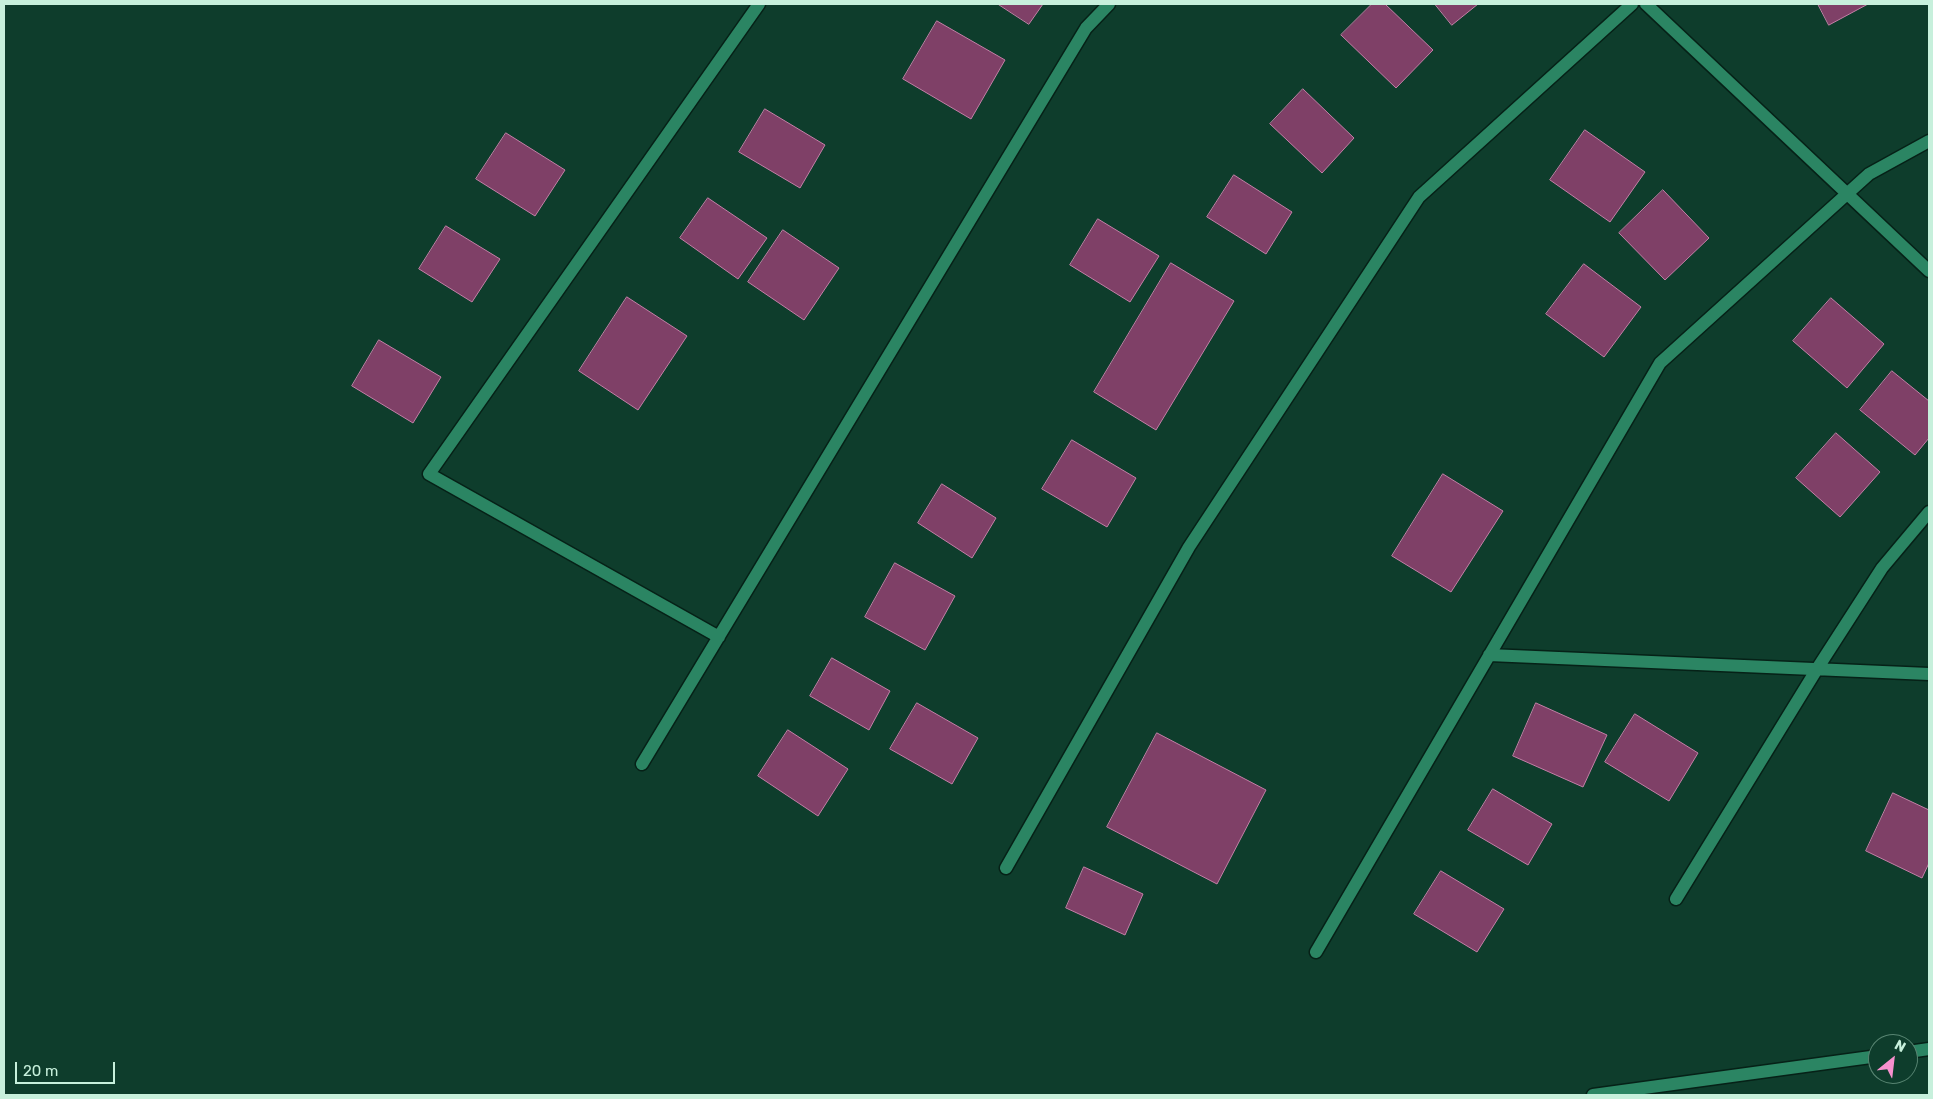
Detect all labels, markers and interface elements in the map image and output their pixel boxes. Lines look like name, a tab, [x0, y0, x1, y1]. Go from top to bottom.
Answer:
north arrow	[1868, 1034, 1918, 1084]
text: N	[1891, 1036, 1909, 1056]
scale bar	[18, 1052, 118, 1084]
text: 20 m	[23, 1062, 58, 1080]

